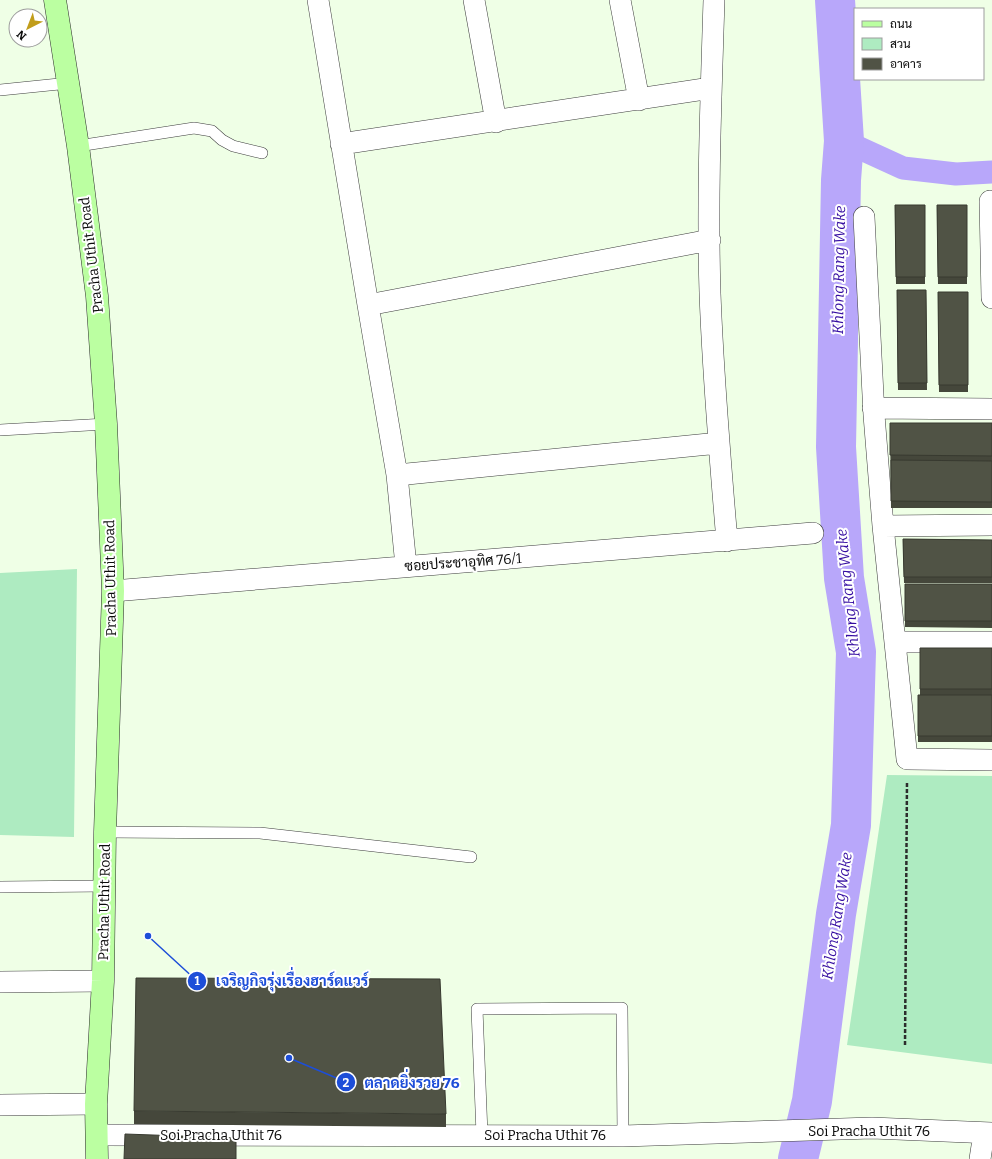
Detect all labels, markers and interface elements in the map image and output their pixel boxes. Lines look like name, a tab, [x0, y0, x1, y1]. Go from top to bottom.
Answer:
north arrow	[8, 8, 48, 48]
legend	[854, 8, 984, 80]
text: ถนน	[890, 17, 913, 31]
text: N	[14, 27, 29, 43]
text: สวน	[890, 37, 911, 51]
text: อาคาร	[890, 57, 922, 71]
street label: Pracha Uthit Road	[76, 196, 107, 314]
water label: Khlong Rang Wake	[829, 205, 849, 334]
street label: Pracha Uthit Road	[101, 520, 120, 636]
water label: Khlong Rang Wake	[832, 528, 864, 658]
street label: ซอยประชาอุทิศ 76/1	[404, 550, 523, 576]
street label: Pracha Uthit Road	[95, 844, 114, 960]
water label: Khlong Rang Wake	[818, 851, 856, 981]
text: เจริญกิจรุ่งเรื่องฮาร์ดแวร์	[216, 966, 369, 992]
callout: เจริญกิจรุ่งเรื่องฮาร์ดแวร์	[187, 967, 376, 994]
text: 1	[194, 974, 200, 988]
text: ตลาดยิ่งรวย 76	[364, 1068, 460, 1092]
callout: ตลาดยิ่งรวย 76	[336, 1069, 467, 1096]
text: 2	[343, 1076, 350, 1090]
street label: Soi Pracha Uthit 76	[808, 1123, 930, 1140]
street label: Soi Pracha Uthit 76	[160, 1127, 282, 1144]
street label: Soi Pracha Uthit 76	[484, 1127, 606, 1144]

